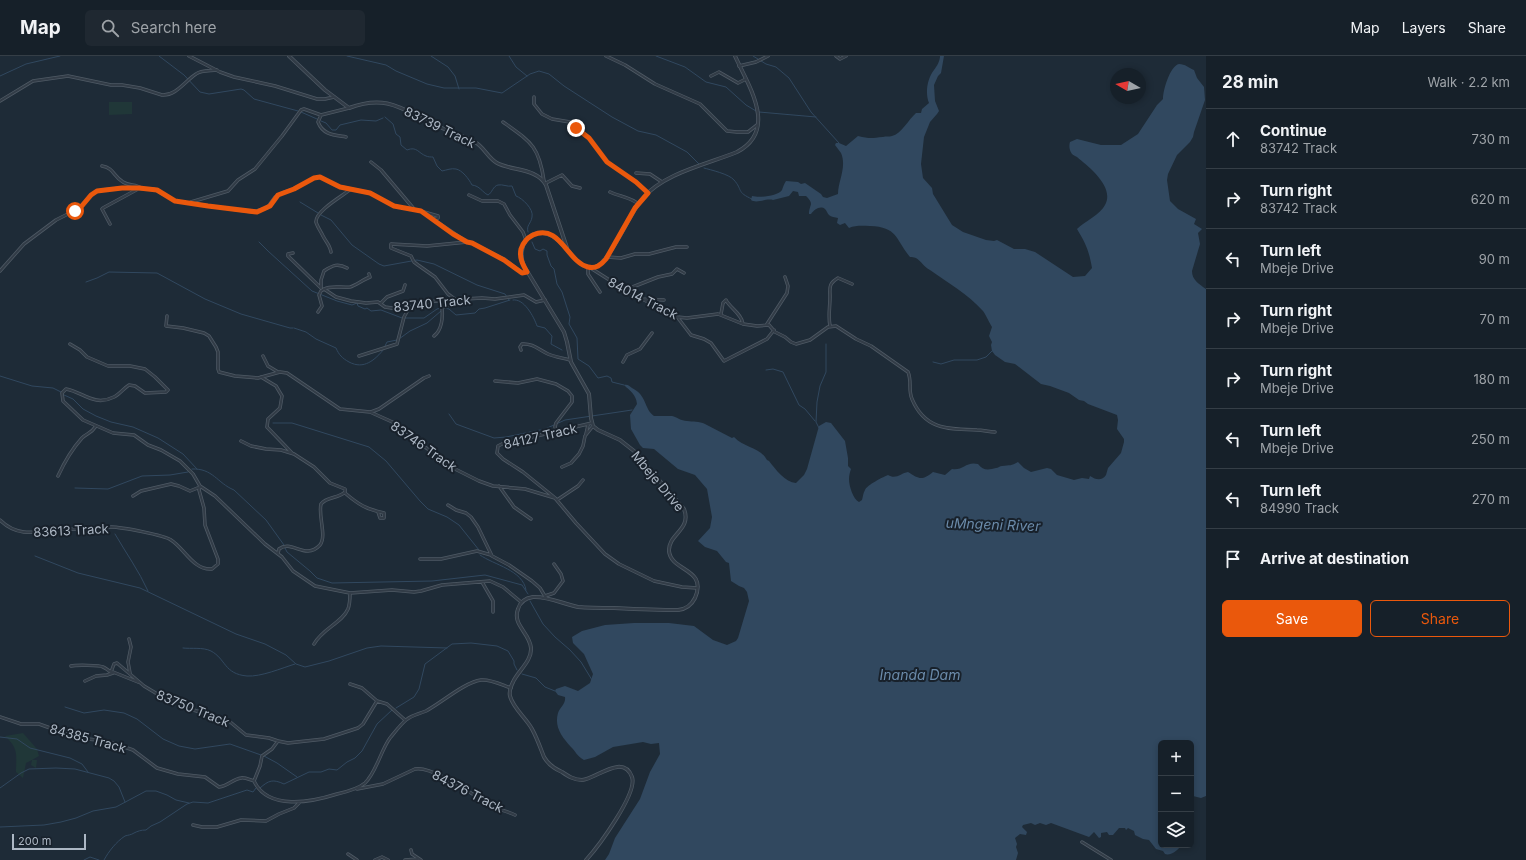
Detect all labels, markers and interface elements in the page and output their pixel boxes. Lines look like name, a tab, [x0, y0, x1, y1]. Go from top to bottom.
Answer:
search box	[85, 10, 365, 46]
text: Map	[20, 16, 61, 39]
icon: search	[99, 17, 121, 39]
text: Search here	[131, 18, 216, 37]
text: Map	[1351, 19, 1380, 36]
text: Layers	[1402, 19, 1446, 36]
text: Share	[1468, 19, 1506, 36]
north arrow	[1110, 68, 1146, 104]
text: 28 min	[1222, 72, 1279, 92]
text: Walk · 2.2 km	[1427, 74, 1510, 90]
street label: 83739 Track	[402, 103, 478, 151]
route end	[567, 119, 585, 137]
text: Continue	[1260, 121, 1327, 140]
icon: ahead	[1222, 128, 1244, 150]
text: 730 m	[1472, 131, 1510, 147]
text: 83742 Track	[1260, 140, 1337, 156]
text: Turn right	[1260, 181, 1332, 200]
icon: right	[1222, 188, 1244, 210]
text: 620 m	[1471, 191, 1510, 207]
text: 83742 Track	[1260, 200, 1337, 216]
route start	[66, 202, 84, 220]
text: Turn left	[1260, 241, 1321, 260]
icon: left	[1222, 248, 1244, 270]
text: 90 m	[1479, 251, 1510, 267]
text: Mbeje Drive	[1260, 260, 1334, 276]
street label: 84014 Track	[605, 274, 681, 322]
street label: 83740 Track	[393, 291, 471, 315]
text: Turn right	[1260, 301, 1332, 320]
icon: right	[1222, 308, 1244, 330]
text: 70 m	[1480, 311, 1510, 327]
text: Mbeje Drive	[1260, 320, 1334, 336]
text: Turn right	[1260, 361, 1332, 380]
icon: right	[1222, 368, 1244, 390]
text: 180 m	[1473, 371, 1510, 387]
text: Mbeje Drive	[1260, 380, 1334, 396]
street label: 83746 Track	[388, 417, 460, 475]
street label: 84127 Track	[502, 420, 578, 452]
text: Turn left	[1260, 421, 1321, 440]
icon: left	[1222, 428, 1244, 450]
text: 250 m	[1471, 431, 1510, 447]
text: Mbeje Drive	[1260, 440, 1334, 456]
street label: Mbeje Drive	[628, 448, 688, 514]
text: Turn left	[1260, 481, 1321, 500]
icon: left	[1222, 488, 1244, 510]
text: 270 m	[1472, 491, 1510, 507]
text: 84990 Track	[1260, 500, 1339, 516]
water label: uMngeni River	[945, 514, 1041, 534]
street label: 83613 Track	[33, 520, 109, 540]
icon: arrive	[1222, 548, 1244, 570]
text: Arrive at destination	[1260, 549, 1409, 568]
button: Save	[1222, 600, 1362, 637]
button: Share	[1370, 600, 1510, 637]
water label: Inanda Dam	[880, 666, 960, 683]
street label: 83750 Track	[154, 686, 232, 730]
street label: 84385 Track	[48, 720, 128, 756]
map controls	[1158, 740, 1194, 848]
button: +	[1158, 740, 1194, 776]
street label: 84376 Track	[430, 766, 506, 816]
button: −	[1158, 776, 1194, 812]
button: layers	[1158, 812, 1194, 848]
scale bar	[12, 832, 86, 851]
text: 200 m	[18, 834, 51, 848]

